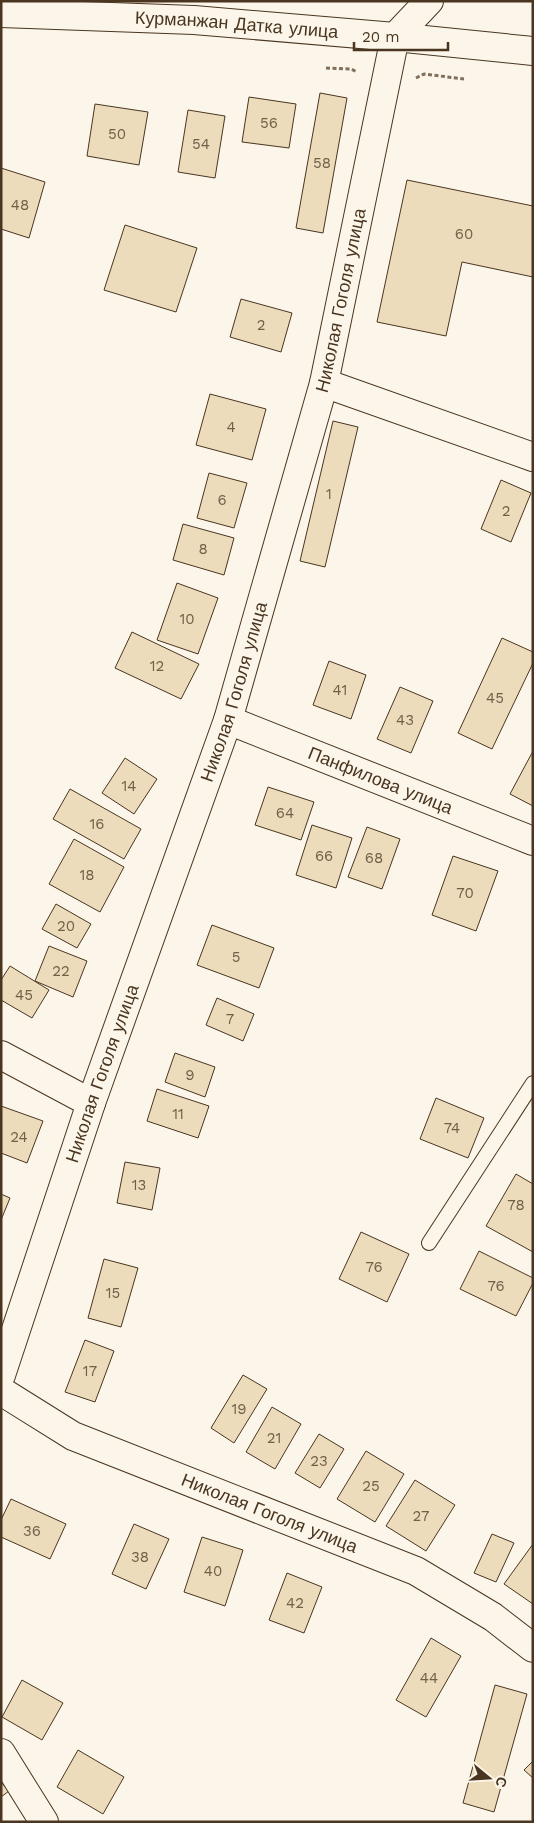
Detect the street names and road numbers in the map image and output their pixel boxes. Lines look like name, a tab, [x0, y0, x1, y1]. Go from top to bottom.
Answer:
street label: Курманжан Датка улица	[135, 7, 340, 42]
street label: Николая Гоголя улица	[311, 205, 370, 395]
street label: Николая Гоголя улица	[196, 598, 271, 785]
street label: Панфилова улица	[305, 742, 457, 818]
street label: Николая Гоголя улица	[61, 980, 143, 1165]
street label: Николая Гоголя улица	[179, 1469, 362, 1557]

